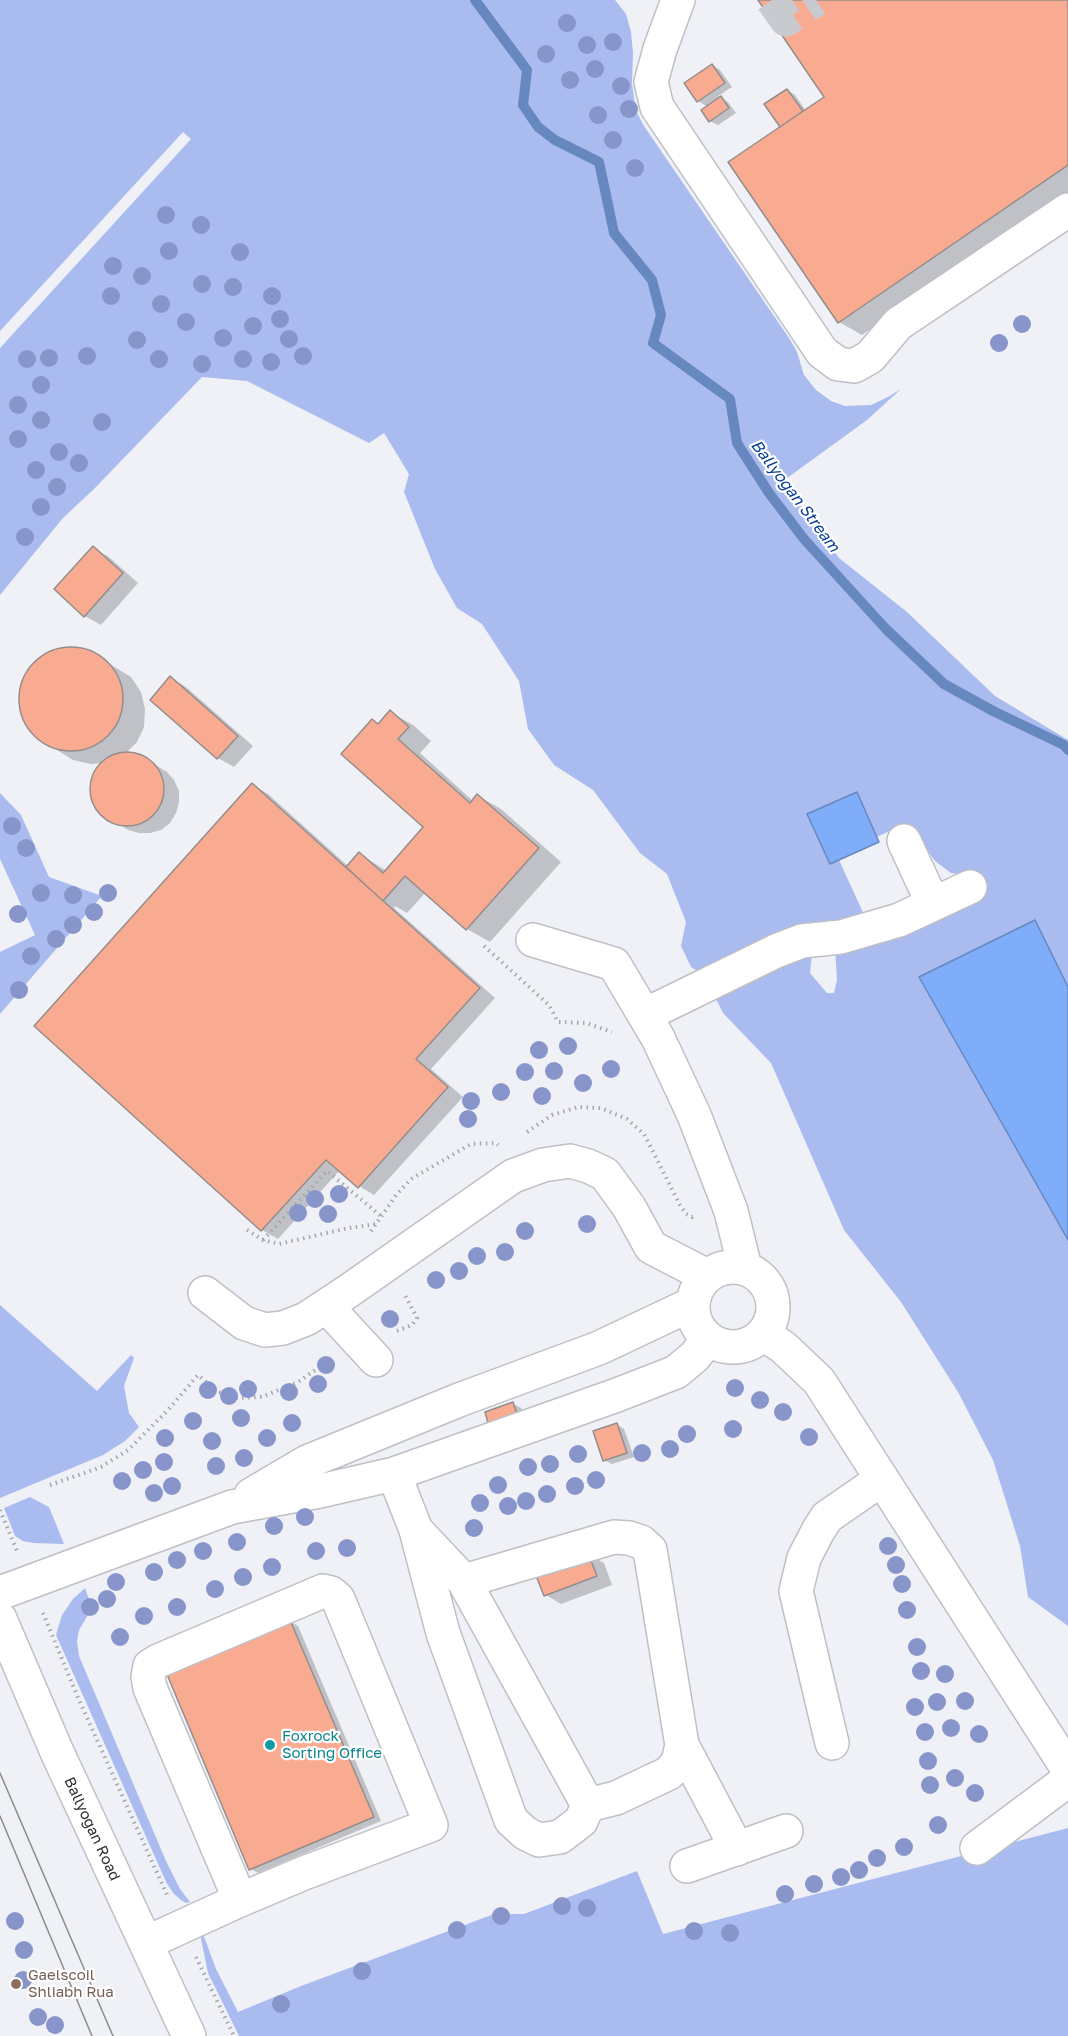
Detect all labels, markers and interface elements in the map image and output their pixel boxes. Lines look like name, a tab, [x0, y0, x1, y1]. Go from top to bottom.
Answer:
water label: Ballyogan Stream	[747, 436, 843, 556]
place label: Foxrock Sorting Office	[282, 1727, 382, 1762]
marker: Foxrock Sorting Office	[263, 1738, 277, 1752]
street label: Ballyogan Road	[60, 1774, 124, 1884]
place label: Gaelscoil Shliabh Rua	[28, 1966, 114, 2001]
marker: Gaelscoil Shliabh Rua	[9, 1977, 23, 1991]

